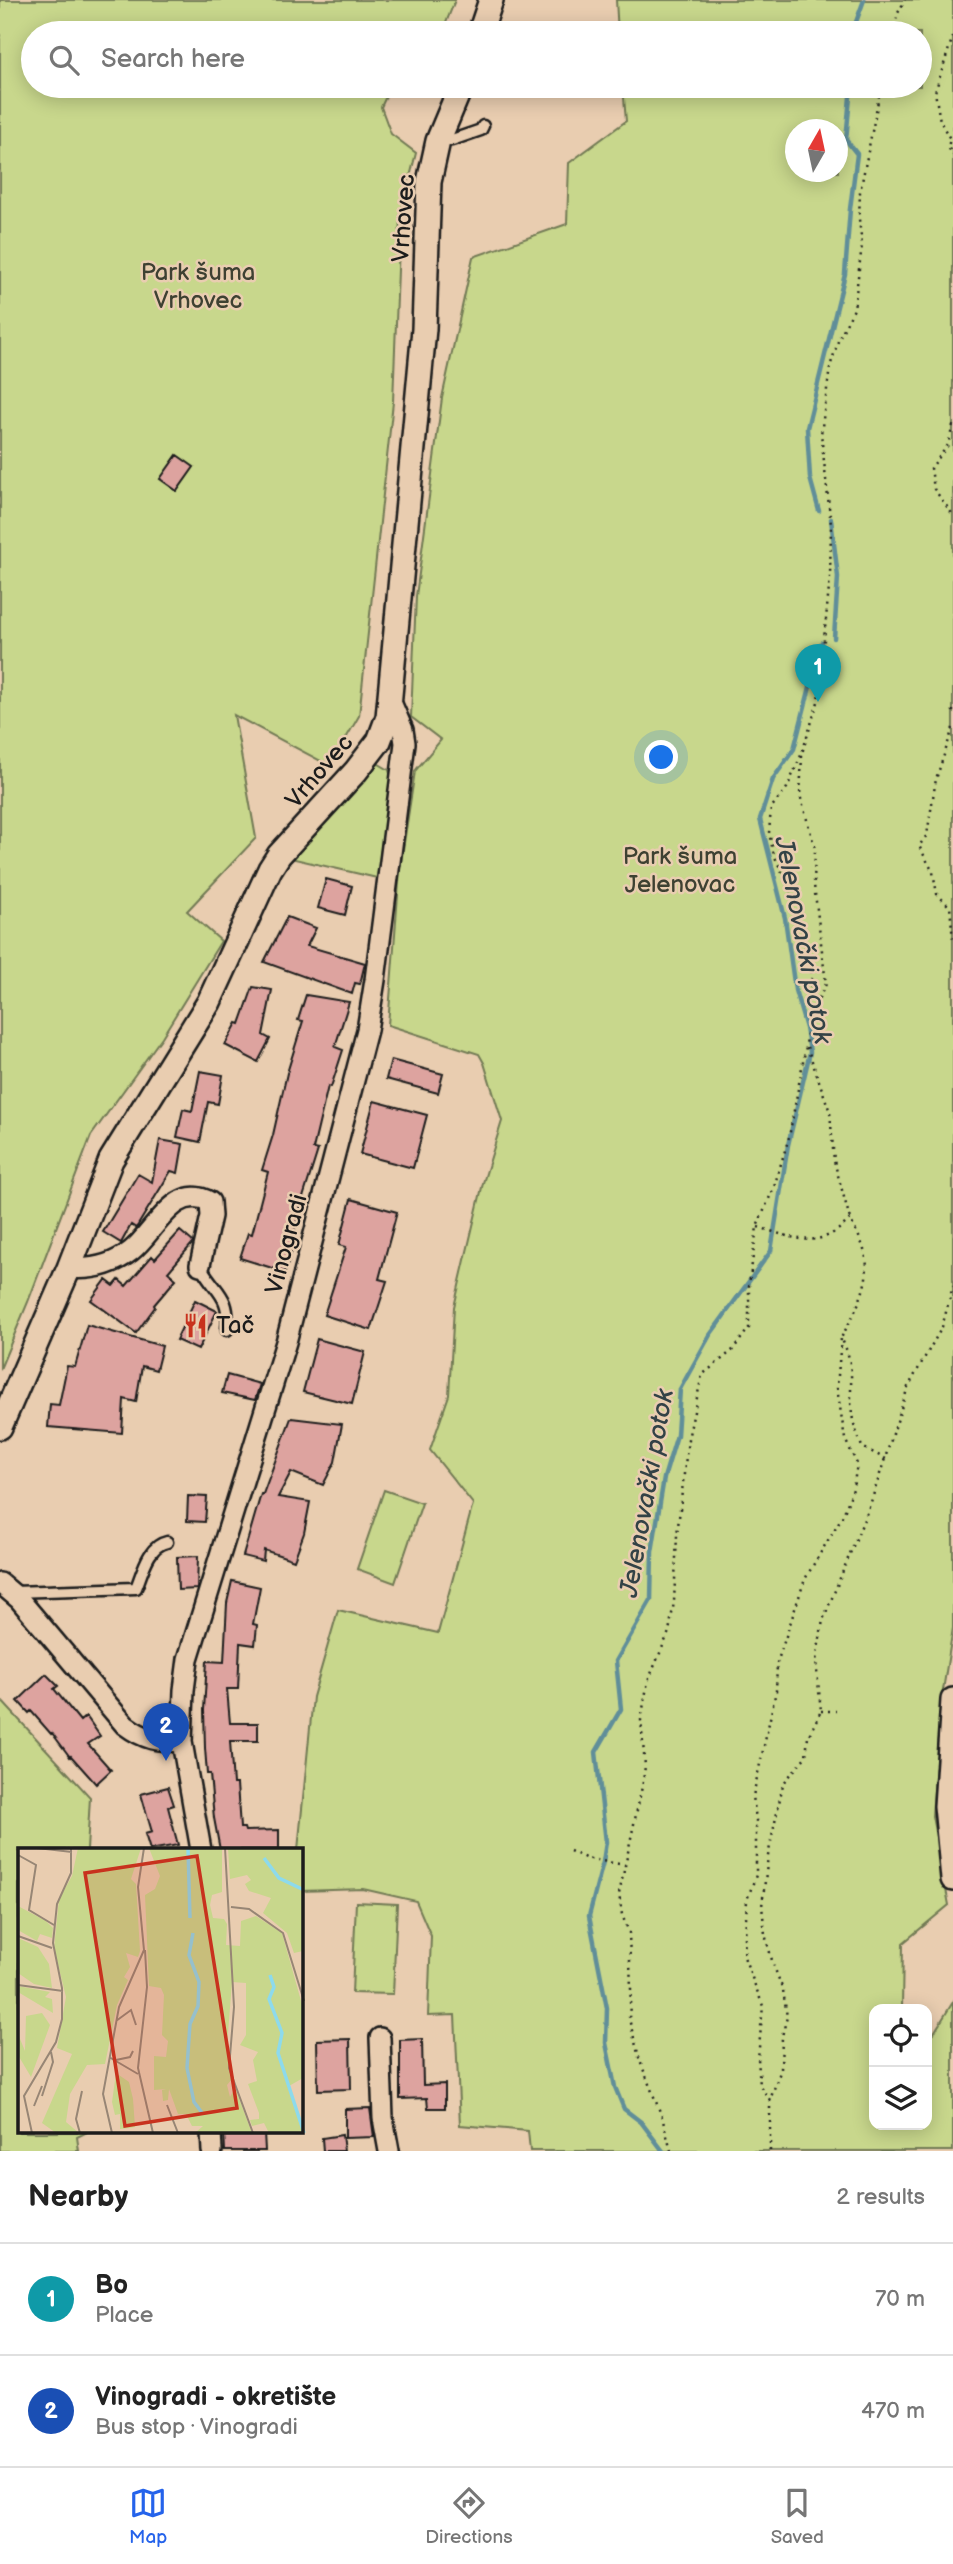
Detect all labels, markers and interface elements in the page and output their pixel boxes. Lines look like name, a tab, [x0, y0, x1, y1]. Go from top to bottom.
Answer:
search box	[21, 21, 932, 98]
icon: search	[45, 41, 83, 79]
text: Search here	[101, 44, 245, 75]
north arrow	[785, 119, 848, 182]
street label: Vrhovec	[386, 173, 421, 263]
park label: Park šuma Vrhovec	[141, 258, 255, 315]
pin: 1	[795, 644, 841, 702]
street label: Vrhovec	[279, 728, 359, 814]
your location	[644, 740, 678, 774]
water label: Jelenovački potok	[767, 833, 838, 1048]
park label: Park šuma Jelenovac	[623, 842, 737, 899]
street label: Vinogradi	[259, 1191, 314, 1297]
restaurant icon: Tač	[182, 1311, 210, 1339]
place label: Tač	[216, 1311, 254, 1340]
water label: Jelenovački potok	[614, 1386, 681, 1601]
pin: 2	[143, 1703, 189, 1761]
inset map	[18, 1848, 303, 2134]
map controls	[869, 2004, 932, 2130]
button: locate	[869, 2004, 932, 2067]
button: layers	[869, 2067, 932, 2130]
text: Nearby	[28, 2179, 128, 2215]
text: 2 results	[836, 2183, 925, 2211]
text: Bo	[95, 2270, 128, 2301]
text: 1	[46, 2285, 56, 2313]
text: 70 m	[875, 2285, 925, 2313]
text: Place	[95, 2301, 153, 2329]
text: Vinogradi - okretište	[95, 2382, 336, 2413]
text: 2	[44, 2397, 58, 2425]
text: 470 m	[861, 2397, 925, 2425]
text: Bus stop · Vinogradi	[95, 2413, 298, 2441]
tab: Map	[129, 2484, 167, 2549]
tab: Directions	[425, 2484, 513, 2549]
tab: Saved	[771, 2484, 824, 2549]

